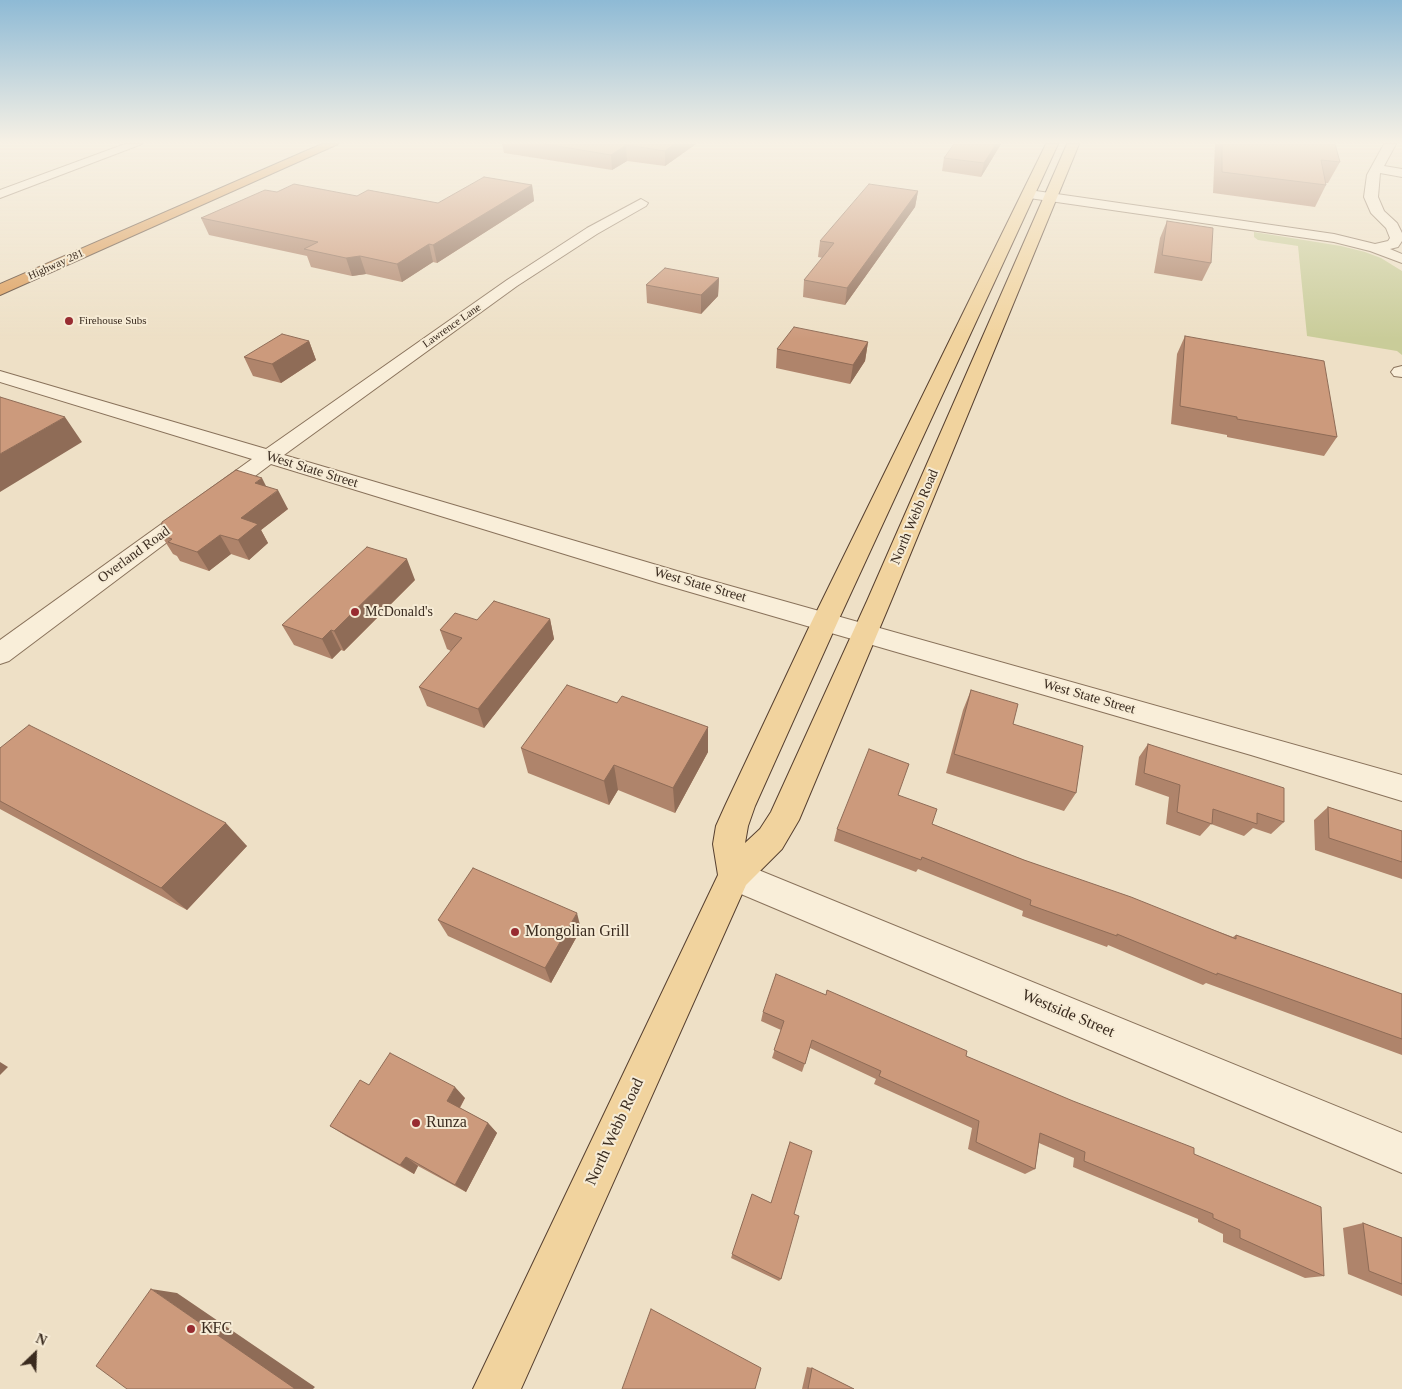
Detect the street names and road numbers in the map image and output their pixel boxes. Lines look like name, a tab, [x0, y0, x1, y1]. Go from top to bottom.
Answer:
street label: Highway 281	[26, 247, 86, 283]
street label: Lawrence Lane	[420, 301, 484, 351]
street label: West State Street	[264, 448, 360, 492]
street label: North Webb Road	[887, 467, 943, 567]
street label: Overland Road	[95, 523, 173, 587]
street label: West State Street	[652, 564, 748, 606]
street label: West State Street	[1041, 676, 1137, 718]
street label: Westside Street	[1019, 986, 1117, 1042]
street label: North Webb Road	[582, 1075, 648, 1189]

